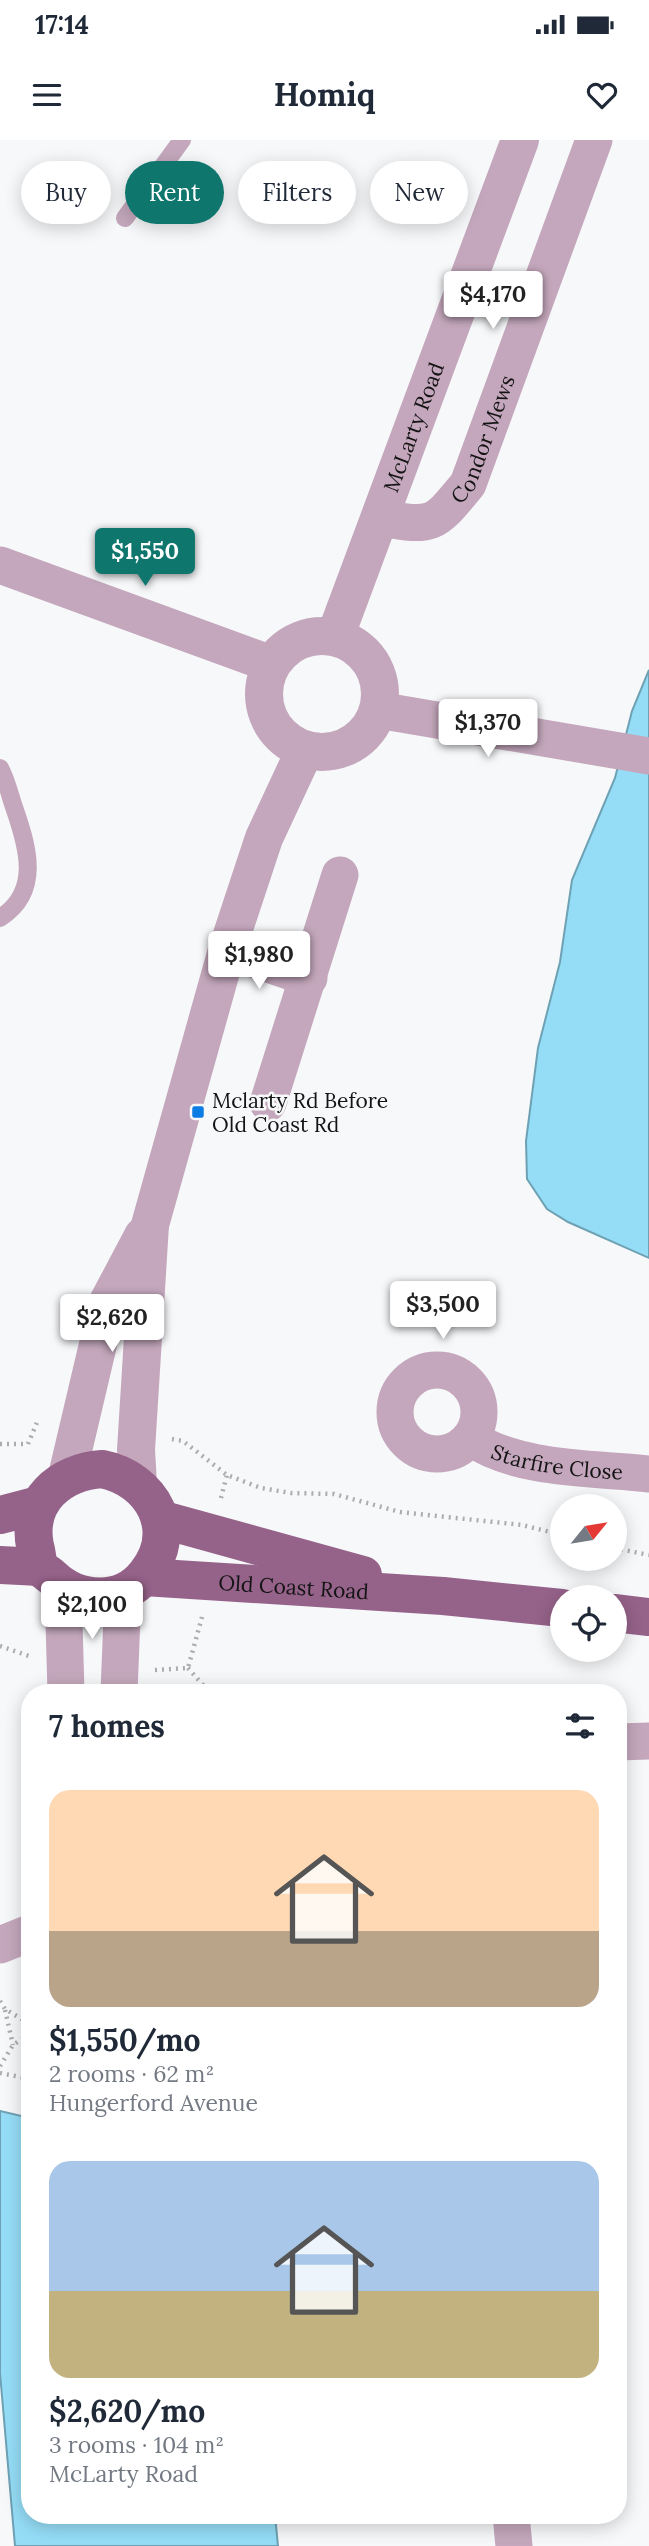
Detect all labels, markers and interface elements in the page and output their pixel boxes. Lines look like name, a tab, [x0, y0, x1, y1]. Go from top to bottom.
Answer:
text: 17:14	[35, 8, 89, 41]
text: Homiq	[274, 74, 375, 115]
icon: menu	[28, 76, 66, 114]
icon: heart	[583, 76, 621, 114]
chip: Buy	[21, 161, 111, 224]
chip: Rent	[125, 161, 224, 224]
chip: Filters	[238, 161, 356, 224]
chip: New	[370, 161, 468, 224]
pin: $4,170	[436, 272, 550, 331]
text: $4,170	[460, 279, 526, 308]
street label: McLarty Road	[377, 359, 450, 496]
street label: Condor Mews	[444, 371, 520, 509]
pin: $1,550	[88, 528, 202, 588]
text: $1,550	[111, 536, 179, 565]
pin: $1,370	[431, 700, 545, 759]
text: $1,370	[455, 707, 521, 736]
pin: $1,980	[202, 932, 316, 991]
text: $1,980	[224, 939, 294, 968]
place label: Mclarty Rd Before Old Coast Rd	[212, 1087, 388, 1138]
marker: Mclarty Rd Before Old Coast Rd	[190, 1104, 206, 1120]
pin: $3,500	[386, 1282, 500, 1341]
text: $3,500	[406, 1289, 480, 1318]
pin: $2,620	[55, 1294, 169, 1354]
text: $2,620	[76, 1302, 148, 1331]
street label: Starfire Close	[488, 1437, 624, 1485]
north arrow	[550, 1494, 626, 1572]
map controls	[550, 1494, 627, 1662]
street label: Old Coast Road	[218, 1568, 370, 1605]
pin: $2,100	[35, 1582, 149, 1641]
button: locate	[550, 1585, 627, 1662]
text: $2,100	[57, 1589, 127, 1618]
text: 7 homes	[49, 1707, 165, 1745]
icon: filters	[561, 1707, 599, 1745]
icon: home	[261, 1836, 387, 1962]
text: $1,550/mo	[49, 2021, 201, 2059]
text: 2 rooms · 62 m²	[49, 2059, 214, 2088]
text: Hungerford Avenue	[49, 2088, 258, 2117]
icon: home	[261, 2207, 387, 2333]
text: $2,620/mo	[49, 2392, 205, 2430]
text: 3 rooms · 104 m²	[49, 2430, 224, 2459]
text: McLarty Road	[49, 2459, 198, 2488]

